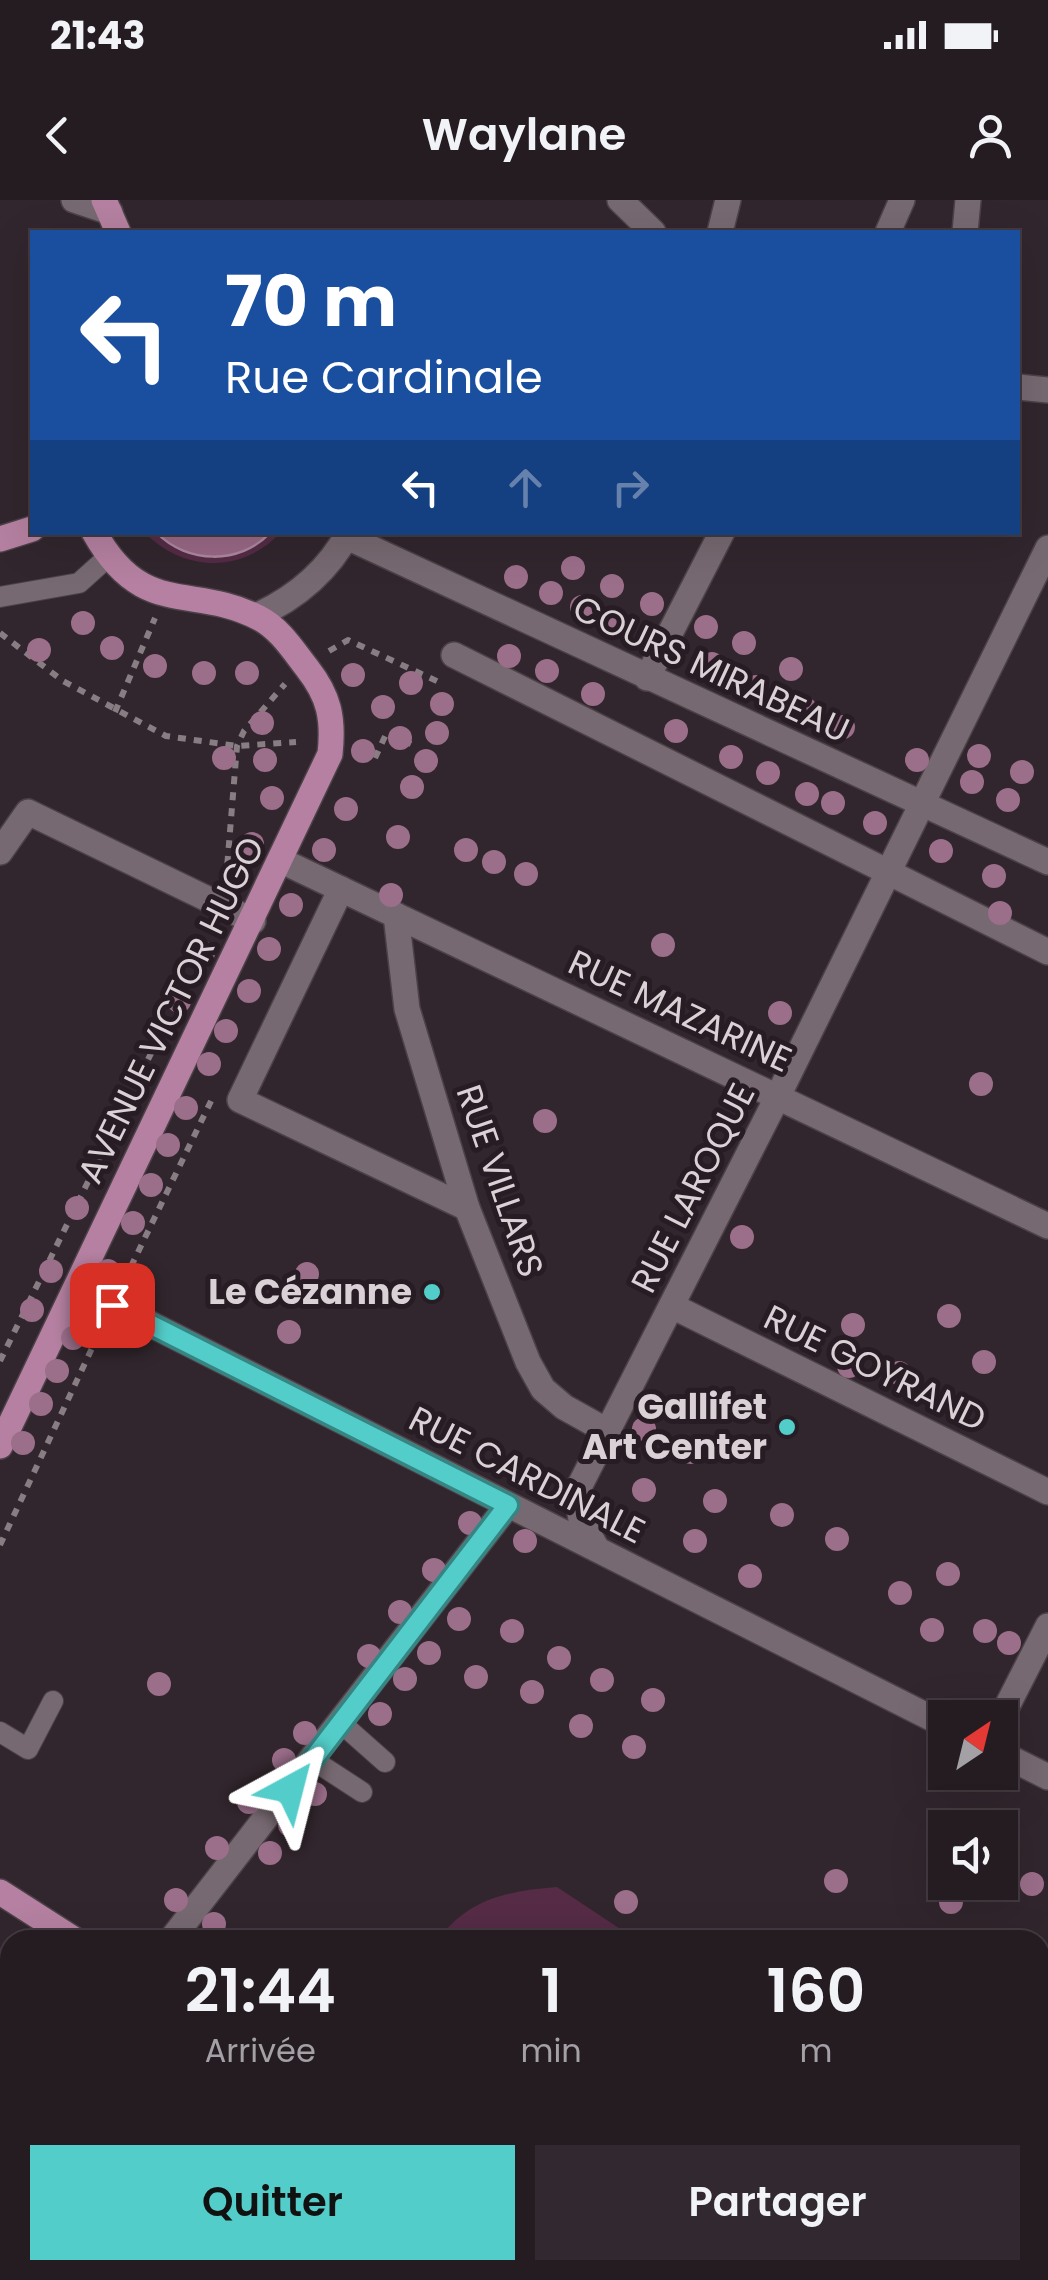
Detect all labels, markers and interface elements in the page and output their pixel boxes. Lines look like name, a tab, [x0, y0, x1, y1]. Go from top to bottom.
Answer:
text: 21:43	[50, 9, 146, 62]
text: Waylane	[422, 103, 626, 166]
icon: back	[30, 108, 85, 163]
icon: person	[963, 108, 1018, 163]
text: 70 m	[225, 252, 397, 351]
icon: left	[60, 270, 190, 400]
text: Rue Cardinale	[225, 346, 543, 409]
icon: left	[393, 460, 448, 515]
icon: ahead	[498, 460, 553, 515]
icon: right	[603, 460, 658, 515]
street label: COURS MIRABEAU	[565, 583, 857, 754]
street label: AVENUE VICTOR HUGO	[65, 828, 276, 1191]
street label: RUE MAZARINE	[561, 937, 800, 1084]
street label: RUE LAROQUE	[619, 1075, 766, 1301]
street label: RUE VILLARS	[445, 1078, 556, 1283]
pin	[70, 1263, 155, 1348]
place label: Le Cézanne	[208, 1267, 412, 1316]
icon: arrive	[85, 1278, 140, 1333]
marker: Le Cézanne	[421, 1281, 443, 1303]
street label: RUE GOYRAND	[756, 1293, 995, 1443]
place label: Gallifet Art Center	[582, 1382, 767, 1471]
street label: RUE CARDINALE	[401, 1394, 654, 1555]
marker: Gallifet Art Center	[776, 1416, 798, 1438]
north arrow	[928, 1700, 1018, 1790]
map controls	[928, 1700, 1018, 1900]
position arrow	[238, 1737, 342, 1841]
button: sound	[928, 1810, 1018, 1900]
text: 21:44	[185, 1949, 336, 2033]
text: 1	[540, 1949, 562, 2033]
text: 160	[766, 1949, 865, 2033]
text: Arrivée	[205, 2028, 316, 2073]
text: min	[521, 2028, 582, 2073]
text: m	[799, 2028, 832, 2073]
button: Quitter	[30, 2145, 515, 2260]
button: Partager	[535, 2145, 1020, 2260]

